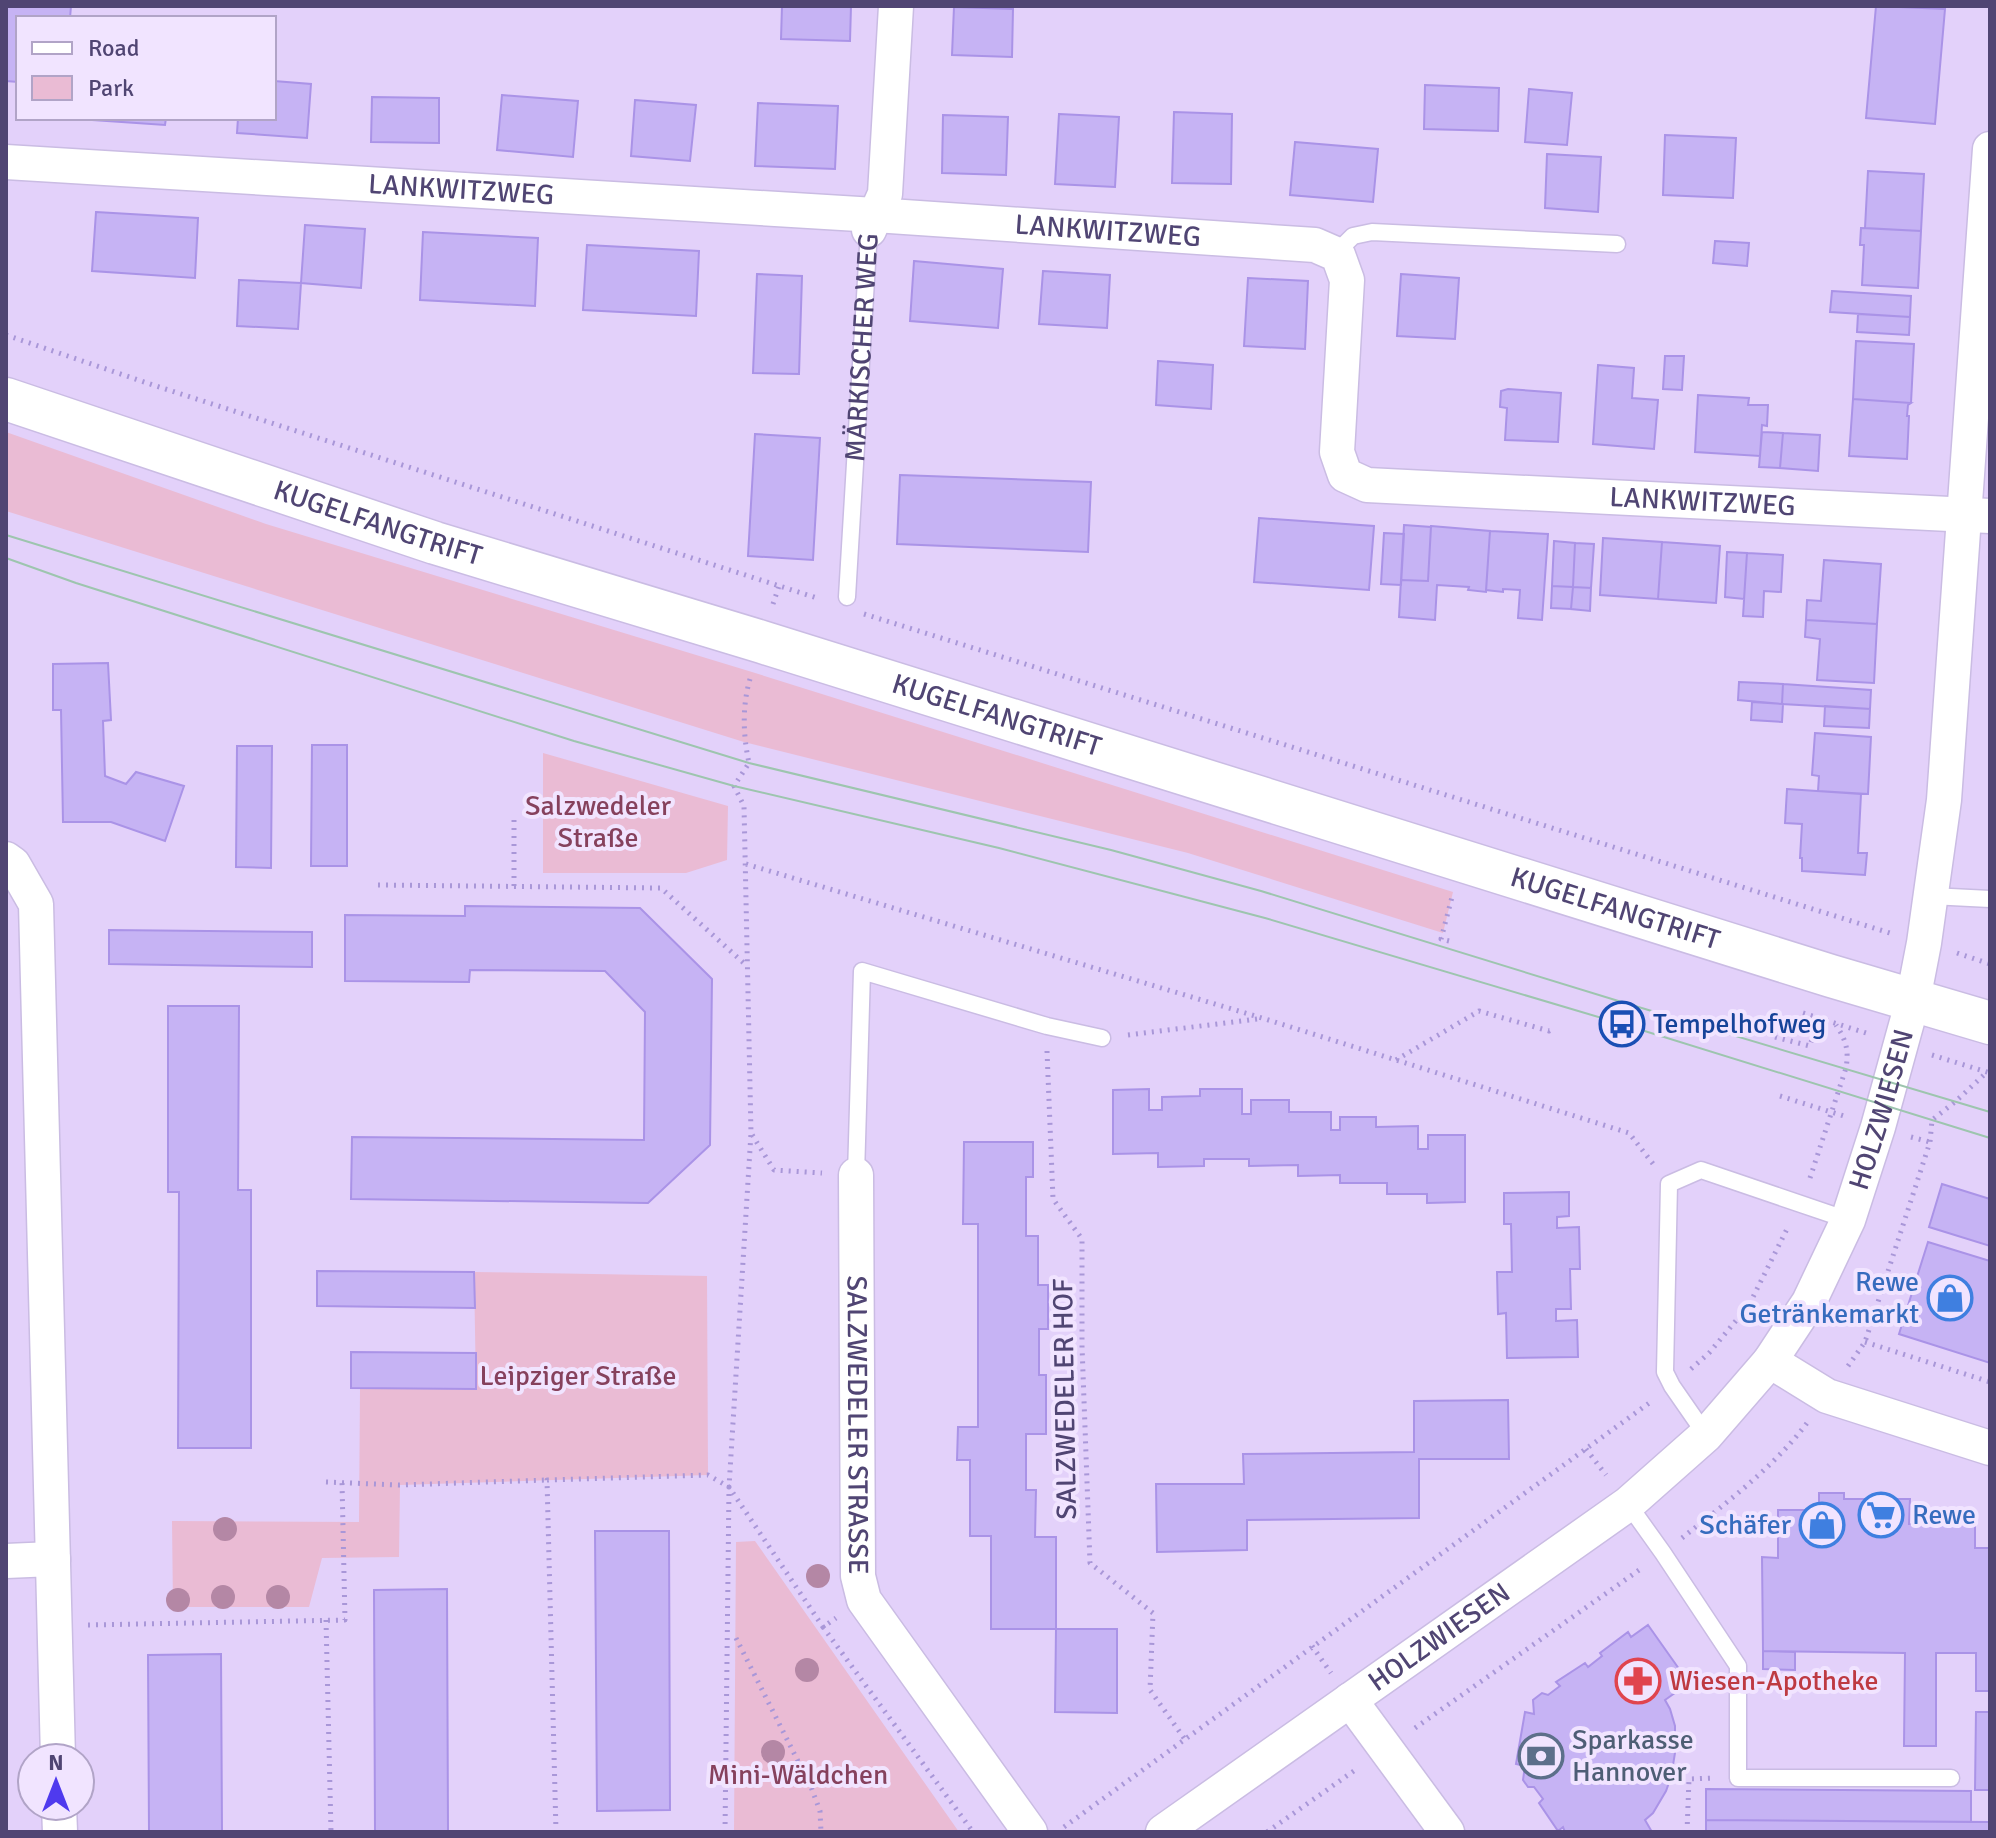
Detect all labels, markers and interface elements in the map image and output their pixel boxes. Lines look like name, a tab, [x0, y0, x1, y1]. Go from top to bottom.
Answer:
legend	[16, 16, 276, 120]
text: Road	[88, 33, 139, 63]
text: Park	[88, 73, 134, 103]
street label: LANKWITZWEG	[367, 167, 555, 212]
street label: LANKWITZWEG	[1014, 208, 1202, 254]
street label: MÄRKISCHER WEG	[838, 232, 886, 463]
street label: KUGELFANGTRIFT	[269, 473, 486, 573]
street label: LANKWITZWEG	[1609, 480, 1796, 523]
street label: KUGELFANGTRIFT	[888, 667, 1106, 764]
park label: Salzwedeler Straße	[525, 789, 672, 855]
street label: KUGELFANGTRIFT	[1506, 860, 1724, 957]
bus stop icon: Tempelhofweg	[1598, 1000, 1646, 1048]
place label: Tempelhofweg	[1653, 1007, 1826, 1041]
street label: HOLZWIESEN	[1842, 1025, 1921, 1194]
place label: Rewe Getränkemarkt	[1739, 1265, 1919, 1331]
shop icon: Rewe Getränkemarkt	[1926, 1274, 1974, 1322]
street label: SALZWEDELER STRASSE	[840, 1275, 875, 1575]
street label: SALZWEDELER HOF	[1046, 1278, 1084, 1520]
park label: Leipziger Straße	[480, 1359, 676, 1393]
supermarket icon: Rewe	[1857, 1491, 1905, 1539]
place label: Rewe	[1912, 1498, 1976, 1532]
shop icon: Schäfer	[1798, 1501, 1846, 1549]
place label: Schäfer	[1699, 1508, 1792, 1542]
street label: HOLZWIESEN	[1362, 1576, 1517, 1699]
pharmacy icon: Wiesen-Apotheke	[1614, 1657, 1662, 1705]
place label: Wiesen-Apotheke	[1669, 1664, 1879, 1698]
place label: Sparkasse Hannover	[1572, 1723, 1694, 1789]
bank icon: Sparkasse Hannover	[1517, 1732, 1565, 1780]
north arrow	[16, 1742, 96, 1822]
text: N	[48, 1749, 64, 1776]
park label: Mini-Wäldchen	[708, 1758, 888, 1792]

